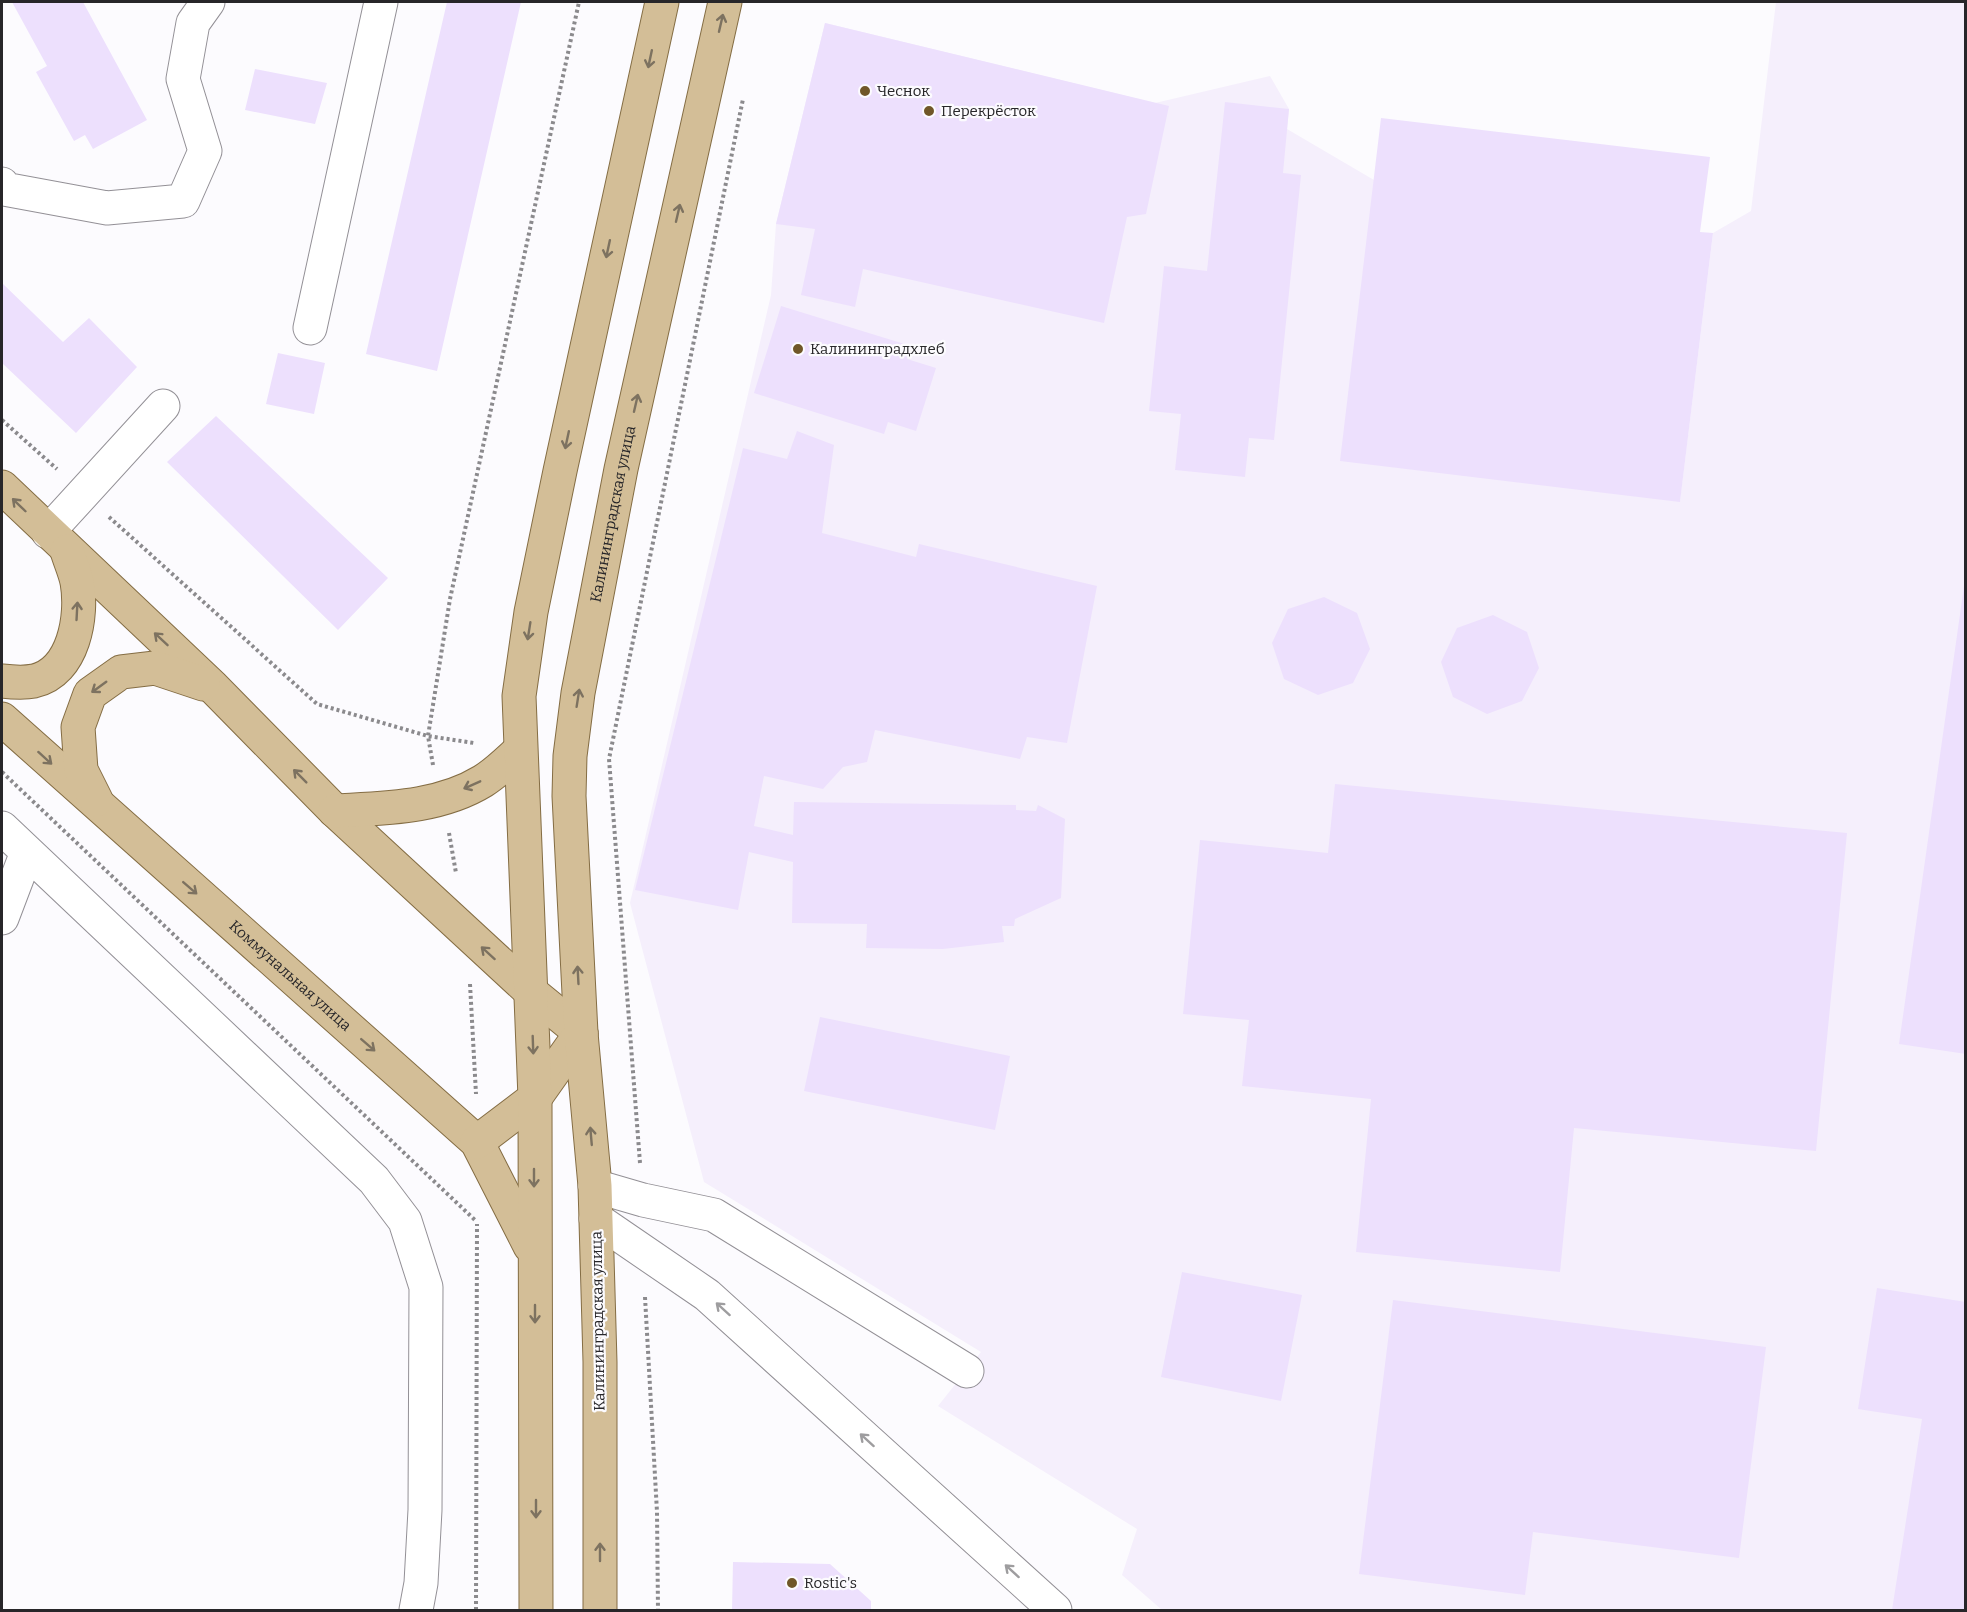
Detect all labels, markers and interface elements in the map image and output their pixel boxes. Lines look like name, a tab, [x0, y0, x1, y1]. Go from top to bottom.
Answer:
one-way arrow	[715, 14, 727, 33]
one-way arrow	[644, 48, 655, 68]
place label: Чеснок	[877, 82, 930, 100]
marker: Чеснок	[858, 84, 872, 98]
place label: Перекрёсток	[941, 102, 1036, 120]
marker: Перекрёсток	[922, 104, 936, 118]
one-way arrow	[673, 204, 684, 223]
one-way arrow	[602, 239, 613, 258]
place label: Калининградхлеб	[810, 340, 945, 358]
marker: Калининградхлеб	[791, 342, 805, 356]
one-way arrow	[630, 394, 642, 413]
street label: Калининградская улица	[587, 424, 639, 604]
one-way arrow	[560, 430, 572, 449]
one-way arrow	[12, 497, 27, 512]
one-way arrow	[71, 601, 82, 621]
one-way arrow	[523, 621, 534, 640]
one-way arrow	[154, 632, 169, 646]
one-way arrow	[92, 681, 108, 693]
one-way arrow	[572, 688, 583, 708]
one-way arrow	[37, 751, 52, 765]
one-way arrow	[293, 768, 308, 783]
one-way arrow	[464, 780, 482, 792]
one-way arrow	[182, 881, 197, 895]
street label: Коммунальная улица	[225, 917, 355, 1035]
one-way arrow	[480, 946, 495, 960]
one-way arrow	[572, 965, 583, 985]
one-way arrow	[527, 1035, 538, 1055]
one-way arrow	[360, 1038, 375, 1052]
one-way arrow	[585, 1126, 596, 1146]
one-way arrow	[528, 1167, 540, 1187]
street label: Калининградская улица	[587, 1231, 609, 1411]
one-way arrow	[716, 1302, 731, 1316]
one-way arrow	[529, 1304, 541, 1324]
one-way arrow	[860, 1433, 875, 1447]
one-way arrow	[530, 1499, 542, 1519]
one-way arrow	[594, 1543, 606, 1563]
one-way arrow	[1005, 1564, 1020, 1578]
place label: Rostic's	[804, 1574, 857, 1592]
marker: Rostic's	[785, 1576, 799, 1590]

